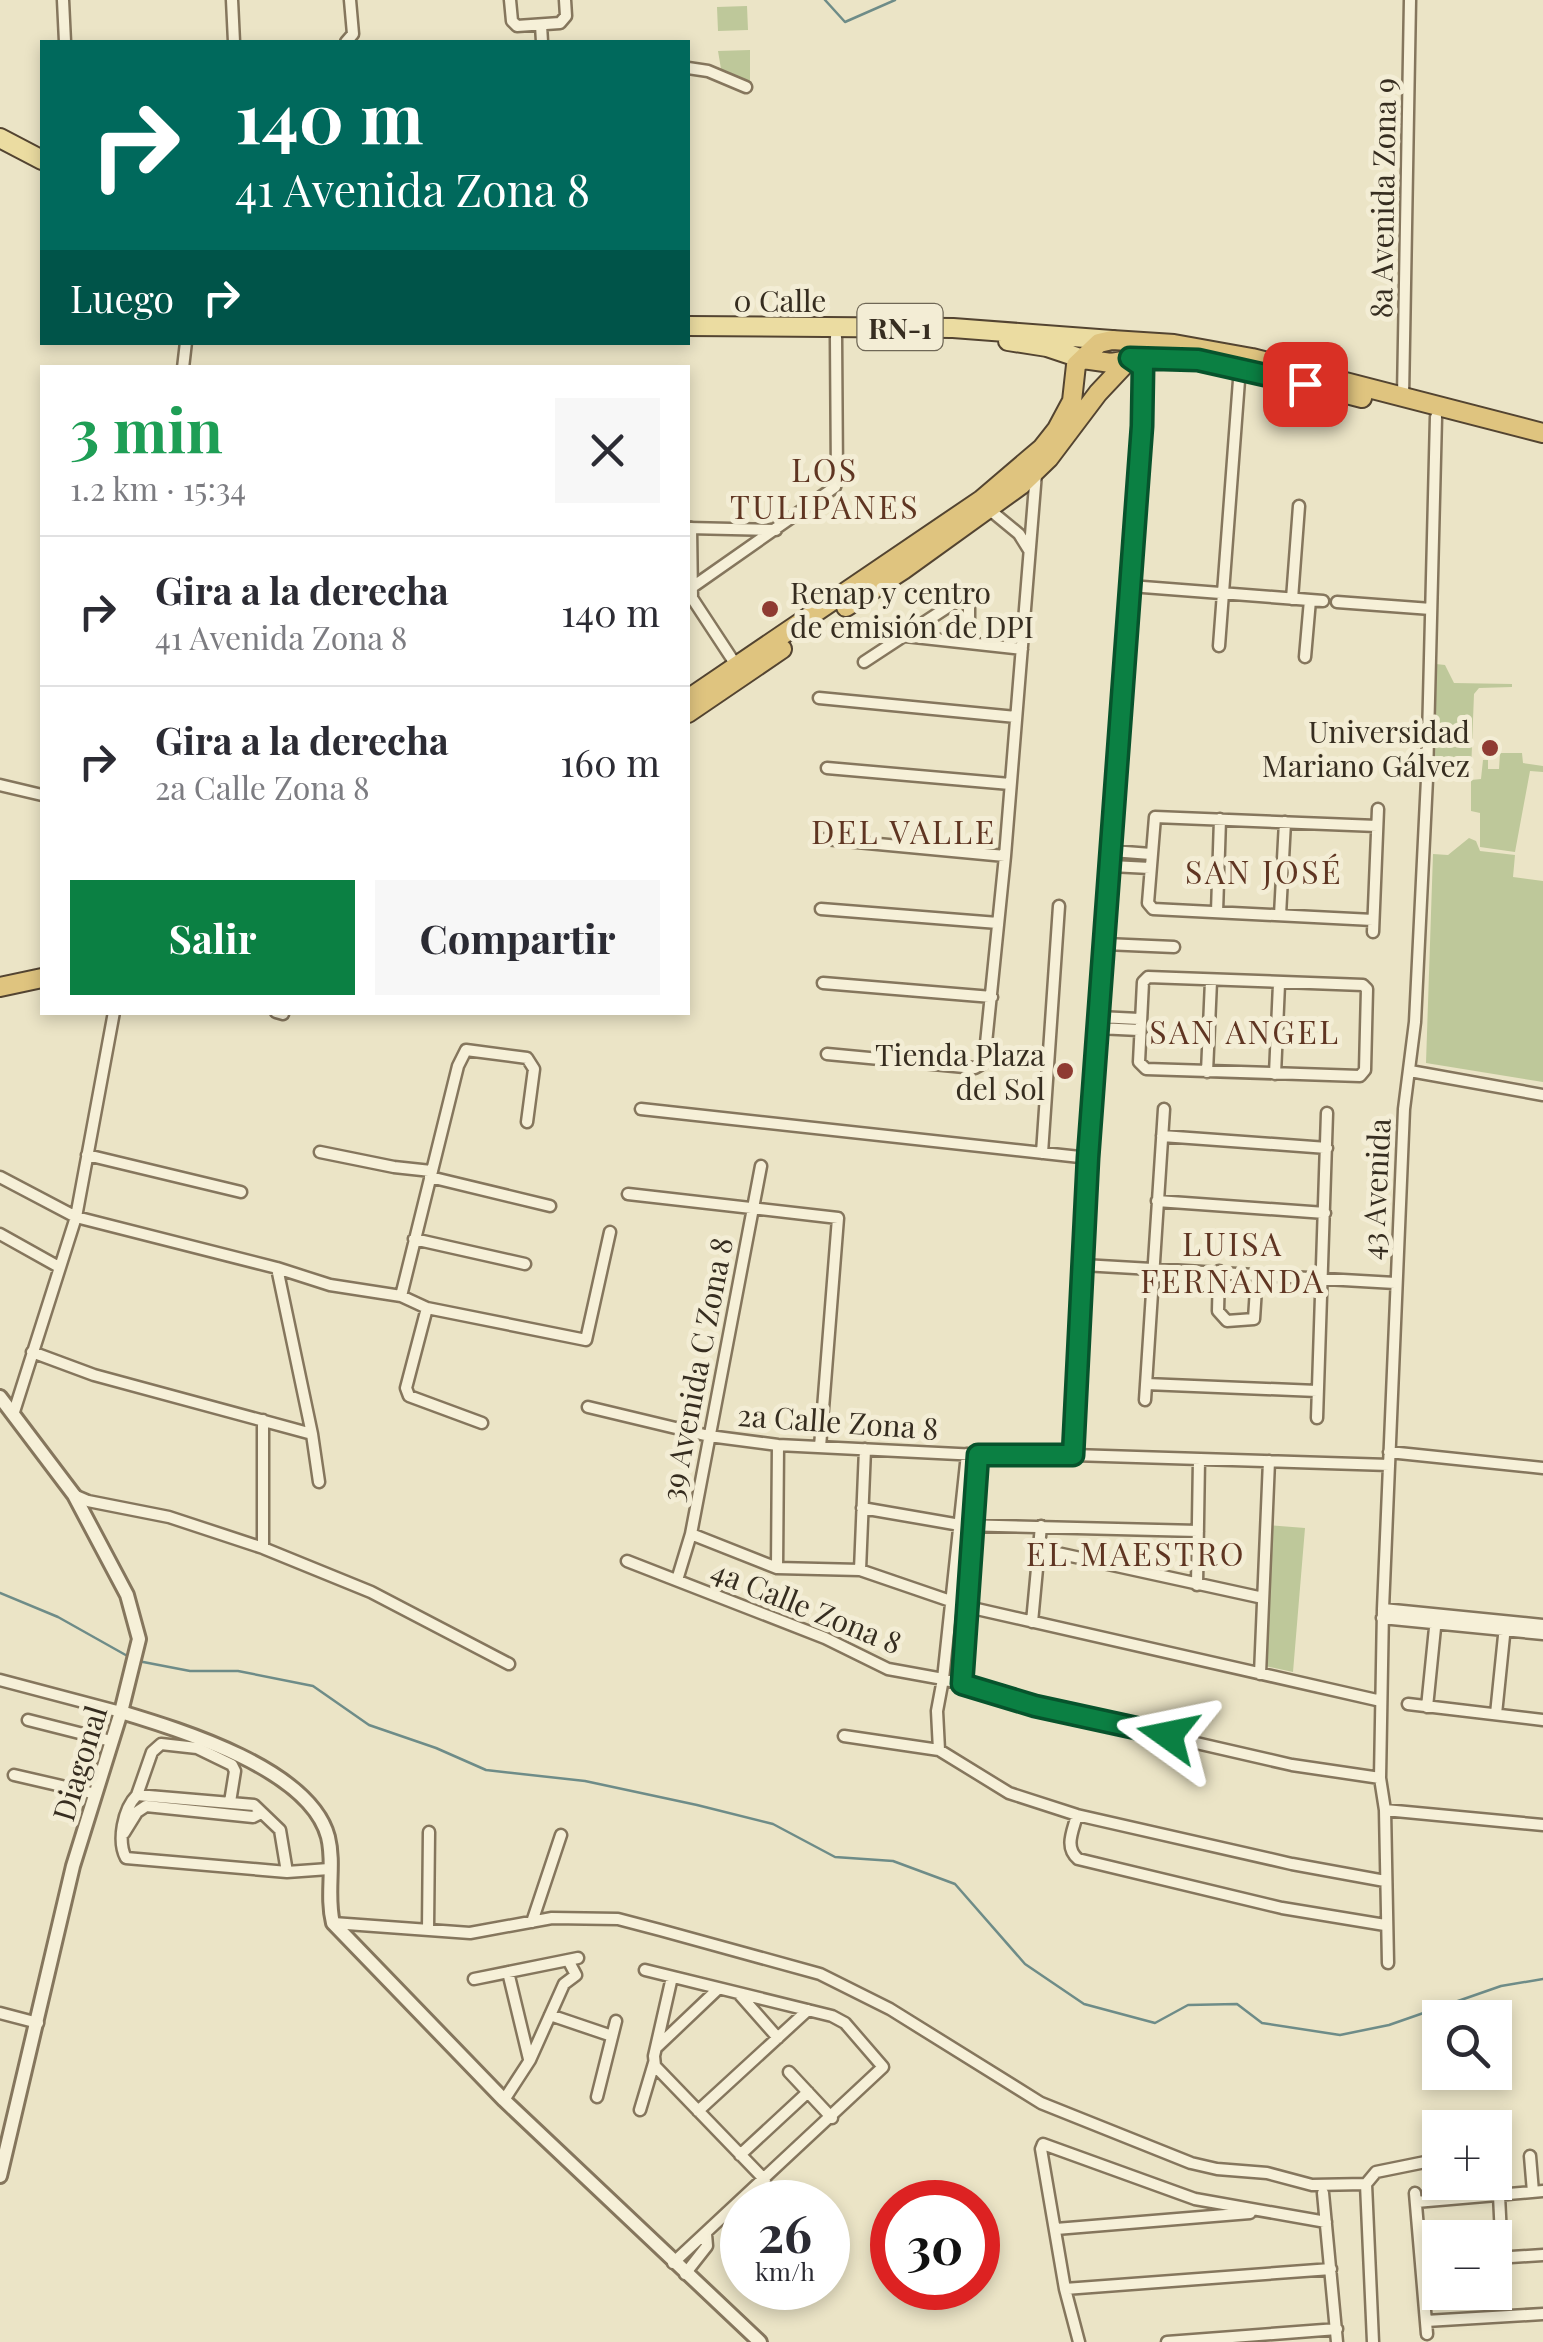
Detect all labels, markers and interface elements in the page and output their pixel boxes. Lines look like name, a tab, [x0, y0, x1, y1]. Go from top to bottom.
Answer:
text: 140 m	[235, 68, 424, 162]
street label: 8a Avenida Zona 9	[1360, 77, 1404, 319]
icon: right	[70, 80, 200, 210]
text: 41 Avenida Zona 8	[235, 158, 590, 218]
icon: right	[194, 270, 249, 325]
text: Luego	[70, 272, 174, 323]
street label: 0 Calle	[733, 280, 827, 320]
road number: RN-1	[858, 304, 942, 350]
pin	[1263, 342, 1348, 427]
icon: arrive	[1278, 357, 1333, 412]
text: 3 min	[70, 388, 223, 468]
button: close	[555, 398, 660, 503]
district label: LOS TULIPANES	[730, 447, 920, 527]
text: 1.2 km · 15:34	[70, 466, 246, 509]
text: Gira a la derecha	[155, 564, 449, 615]
place label: Renap y centro de emisión de DPI	[790, 572, 1034, 646]
icon: right	[70, 584, 125, 639]
text: 140 m	[561, 586, 660, 637]
marker: Renap y centro de emisión de DPI	[759, 598, 781, 620]
text: 41 Avenida Zona 8	[155, 615, 407, 658]
place label: Universidad Mariano Gálvez	[1262, 711, 1470, 785]
text: Gira a la derecha	[155, 714, 449, 765]
icon: right	[70, 734, 125, 789]
text: 160 m	[560, 736, 660, 787]
marker: Universidad Mariano Gálvez	[1479, 737, 1501, 759]
text: 2a Calle Zona 8	[155, 765, 370, 808]
district label: DEL VALLE	[811, 809, 997, 852]
district label: SAN JOSÉ	[1185, 849, 1343, 892]
button: Salir	[70, 880, 355, 995]
button: Compartir	[375, 880, 660, 995]
district label: SAN ANGEL	[1149, 1009, 1341, 1052]
place label: Tienda Plaza del Sol	[875, 1034, 1045, 1108]
marker: Tienda Plaza del Sol	[1054, 1060, 1076, 1082]
street label: 43 Avenida	[1351, 1117, 1399, 1261]
district label: LUISA FERNANDA	[1140, 1221, 1326, 1301]
street label: 39 Avenida C Zona 8	[651, 1234, 741, 1504]
street label: 2a Calle Zona 8	[736, 1394, 940, 1448]
district label: EL MAESTRO	[1026, 1531, 1246, 1574]
street label: 4a Calle Zona 8	[706, 1550, 908, 1662]
position arrow	[1116, 1683, 1220, 1787]
street label: Diagonal	[43, 1700, 115, 1826]
map controls	[1422, 2000, 1512, 2310]
button: search	[1422, 2000, 1512, 2090]
button: +	[1422, 2110, 1512, 2200]
speed limit sign: 30	[870, 2180, 1000, 2310]
text: 26	[758, 2199, 812, 2266]
button: −	[1422, 2220, 1512, 2310]
text: km/h	[755, 2254, 815, 2287]

